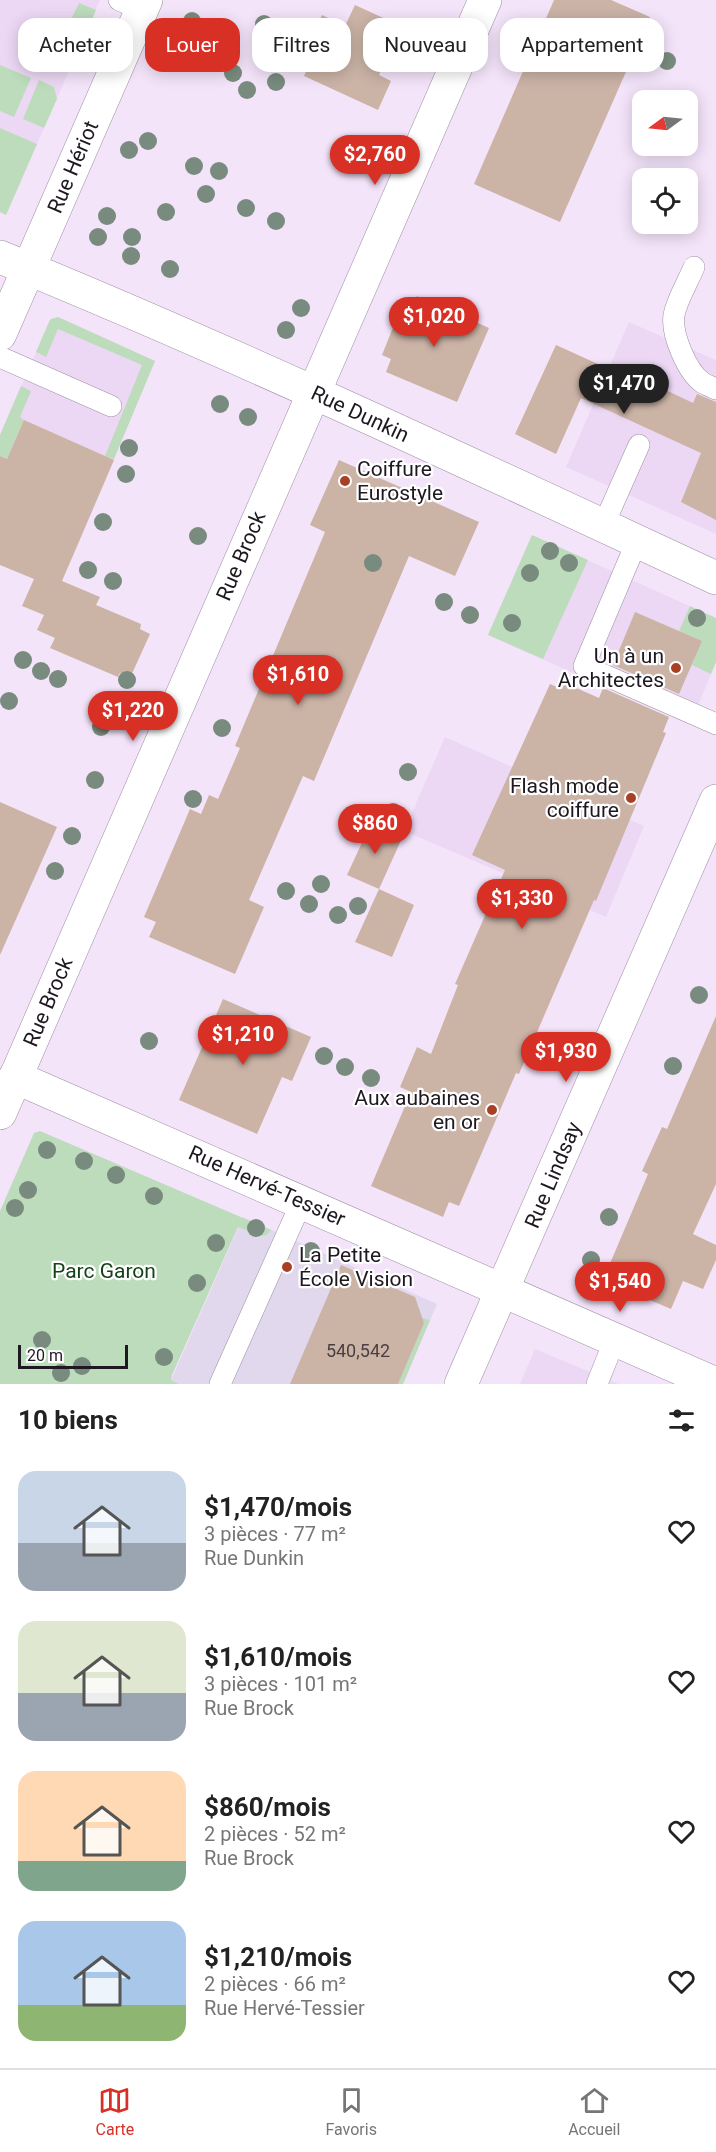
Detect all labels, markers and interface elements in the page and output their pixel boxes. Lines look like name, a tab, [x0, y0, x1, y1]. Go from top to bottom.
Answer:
chip: Acheter	[18, 18, 133, 72]
chip: Louer	[145, 18, 240, 72]
chip: Filtres	[252, 18, 351, 72]
chip: Nouveau	[363, 18, 488, 72]
chip: Appartement	[500, 18, 664, 72]
north arrow	[632, 90, 698, 156]
map controls	[632, 90, 698, 234]
street label: Rue Hériot	[43, 117, 103, 217]
pin: $2,760	[326, 135, 424, 186]
text: $2,760	[344, 142, 406, 166]
button: locate	[632, 168, 698, 234]
pin: $1,020	[385, 297, 483, 348]
text: $1,020	[403, 304, 465, 328]
pin: $1,470	[575, 364, 673, 415]
text: $1,470	[593, 371, 655, 395]
street label: Rue Dunkin	[307, 381, 413, 447]
place label: Coiffure Eurostyle	[357, 457, 443, 505]
marker: Coiffure Eurostyle	[338, 474, 352, 488]
street label: Rue Brock	[211, 508, 271, 604]
place label: Un à un Architectes	[558, 644, 664, 692]
pin: $1,610	[249, 655, 347, 706]
marker: Un à un Architectes	[669, 661, 683, 675]
text: $1,610	[267, 662, 329, 686]
pin: $1,220	[84, 691, 182, 742]
text: $1,220	[102, 698, 164, 722]
place label: Flash mode coiffure	[510, 774, 619, 822]
marker: Flash mode coiffure	[624, 791, 638, 805]
pin: $860	[339, 804, 411, 855]
text: $860	[352, 811, 398, 835]
pin: $1,330	[473, 879, 571, 930]
text: $1,330	[491, 886, 553, 910]
street label: Rue Brock	[18, 954, 78, 1050]
pin: $1,210	[194, 1015, 292, 1066]
text: $1,210	[212, 1022, 274, 1046]
pin: $1,930	[517, 1032, 615, 1083]
text: $1,930	[535, 1039, 597, 1063]
place label: Aux aubaines en or	[354, 1086, 480, 1134]
marker: Aux aubaines en or	[485, 1103, 499, 1117]
street label: Rue Lindsay	[520, 1118, 586, 1232]
street label: Rue Hervé-Tessier	[185, 1141, 349, 1231]
place label: La Petite École Vision	[299, 1243, 413, 1291]
park label: Parc Garon	[52, 1259, 156, 1283]
marker: La Petite École Vision	[280, 1260, 294, 1274]
pin: $1,540	[571, 1262, 669, 1313]
text: $1,540	[589, 1269, 651, 1293]
house number: 540,542	[326, 1340, 390, 1361]
scale bar	[18, 1342, 128, 1370]
text: 20 m	[27, 1346, 63, 1365]
icon: filters	[665, 1404, 698, 1437]
text: 10 biens	[18, 1405, 118, 1435]
text: $1,470/mois	[204, 1492, 352, 1522]
icon: home	[66, 1495, 138, 1567]
icon: heart	[665, 1515, 698, 1548]
text: 3 pièces · 77 m²	[204, 1522, 346, 1546]
text: Rue Dunkin	[204, 1546, 304, 1570]
text: $1,610/mois	[204, 1642, 352, 1672]
icon: home	[66, 1645, 138, 1717]
icon: heart	[665, 1665, 698, 1698]
text: 3 pièces · 101 m²	[204, 1672, 357, 1696]
text: Rue Brock	[204, 1696, 294, 1720]
text: $860/mois	[204, 1792, 331, 1822]
icon: home	[66, 1795, 138, 1867]
icon: heart	[665, 1815, 698, 1848]
text: 2 pièces · 52 m²	[204, 1822, 346, 1846]
text: Rue Brock	[204, 1846, 294, 1870]
text: $1,210/mois	[204, 1942, 352, 1972]
icon: home	[66, 1945, 138, 2017]
icon: heart	[665, 1965, 698, 1998]
text: 2 pièces · 66 m²	[204, 1972, 346, 1996]
text: Rue Hervé-Tessier	[204, 1996, 365, 2020]
tab: Carte	[96, 2084, 134, 2139]
tab: Favoris	[325, 2084, 377, 2139]
tab: Accueil	[568, 2084, 620, 2139]

